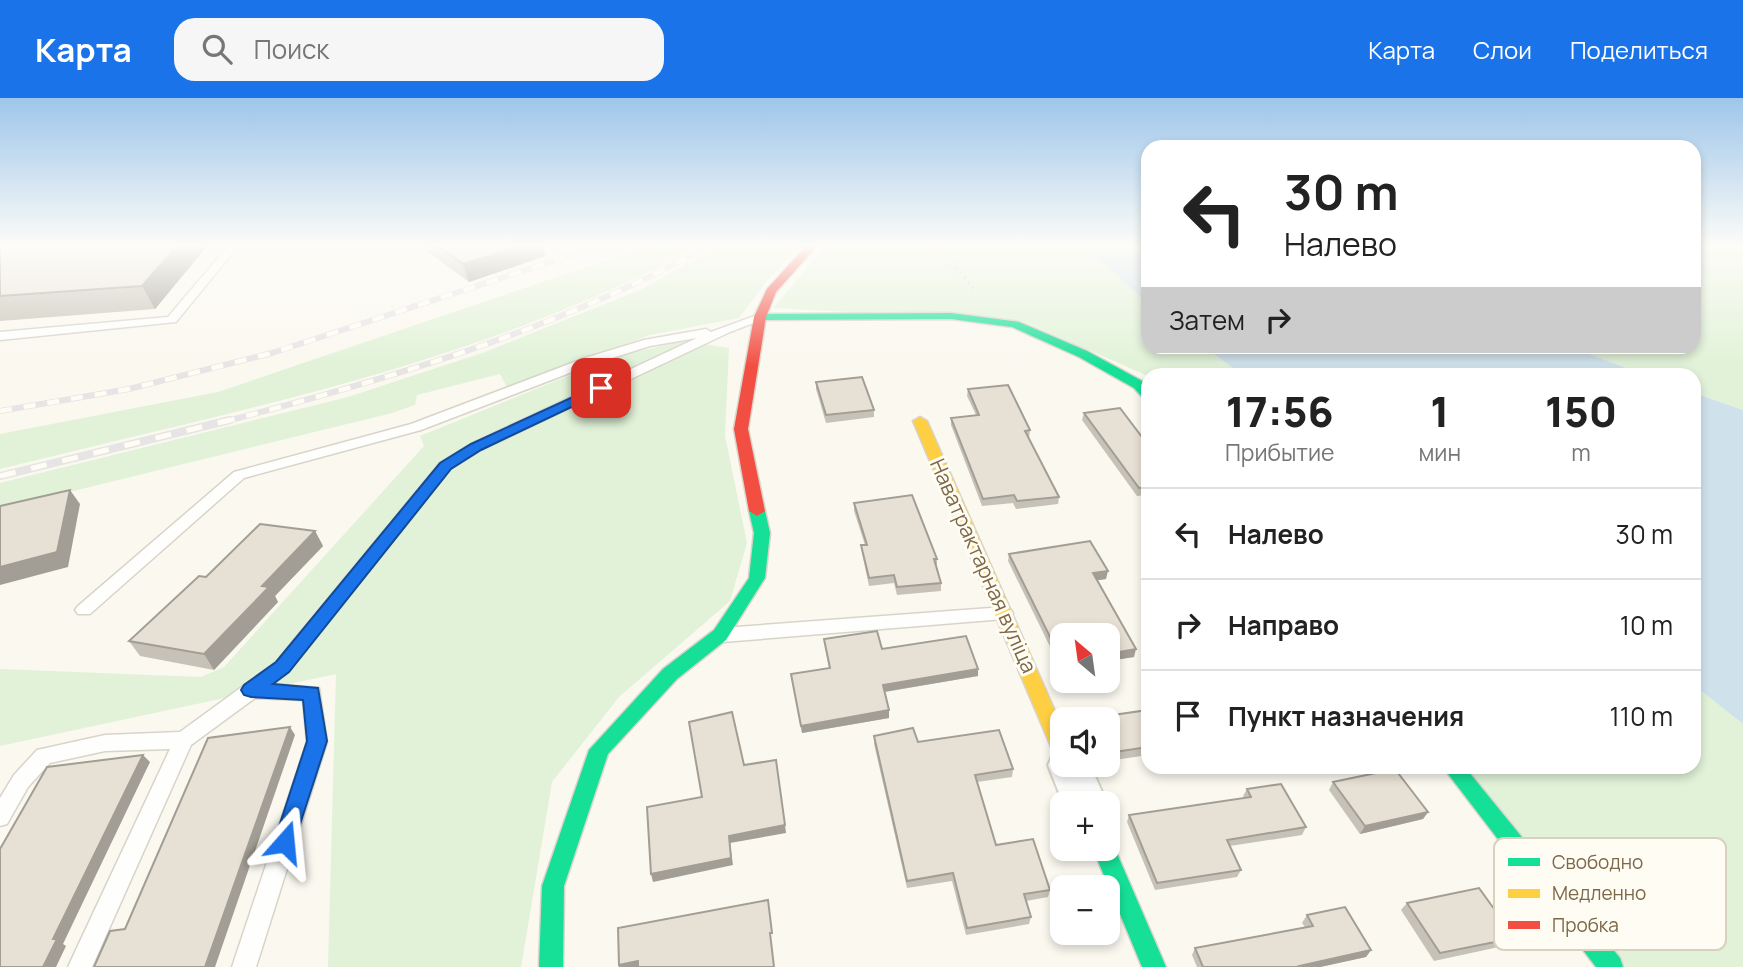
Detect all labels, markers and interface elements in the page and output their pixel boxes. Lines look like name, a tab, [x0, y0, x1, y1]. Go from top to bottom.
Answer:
search box	[174, 18, 664, 81]
text: Карта	[35, 27, 132, 72]
icon: search	[198, 30, 236, 68]
text: Поиск	[254, 31, 329, 67]
text: Карта	[1368, 33, 1435, 66]
text: Слои	[1473, 33, 1532, 66]
text: Поделиться	[1570, 33, 1708, 66]
text: 30 m	[1284, 158, 1399, 225]
icon: left	[1169, 168, 1260, 259]
text: Налево	[1284, 222, 1397, 266]
icon: right	[1259, 301, 1297, 339]
text: Затем	[1169, 302, 1245, 338]
pin	[571, 358, 631, 418]
icon: arrive	[582, 369, 620, 407]
text: 17:56	[1226, 382, 1334, 440]
text: 1	[1430, 382, 1449, 440]
text: 150	[1545, 382, 1617, 440]
text: Прибытие	[1225, 436, 1335, 468]
text: мин	[1418, 436, 1461, 468]
text: m	[1571, 436, 1591, 468]
street label: Наватрактарная вуліца	[924, 454, 1044, 677]
icon: left	[1169, 515, 1207, 553]
text: Налево	[1228, 516, 1324, 552]
text: 30 m	[1616, 516, 1673, 552]
icon: right	[1169, 606, 1207, 644]
text: Направо	[1228, 607, 1339, 643]
text: 10 m	[1620, 607, 1673, 643]
north arrow	[1050, 623, 1120, 693]
map controls	[1050, 623, 1120, 945]
icon: arrive	[1169, 697, 1207, 735]
text: Пункт назначения	[1228, 698, 1464, 734]
text: 110 m	[1610, 698, 1673, 734]
button: sound	[1050, 707, 1120, 777]
button: +	[1050, 791, 1120, 861]
position arrow	[248, 805, 322, 879]
legend	[1494, 838, 1726, 950]
text: Свободно	[1552, 849, 1643, 875]
button: −	[1050, 875, 1120, 945]
text: Медленно	[1552, 880, 1646, 906]
text: Пробка	[1552, 912, 1619, 938]

